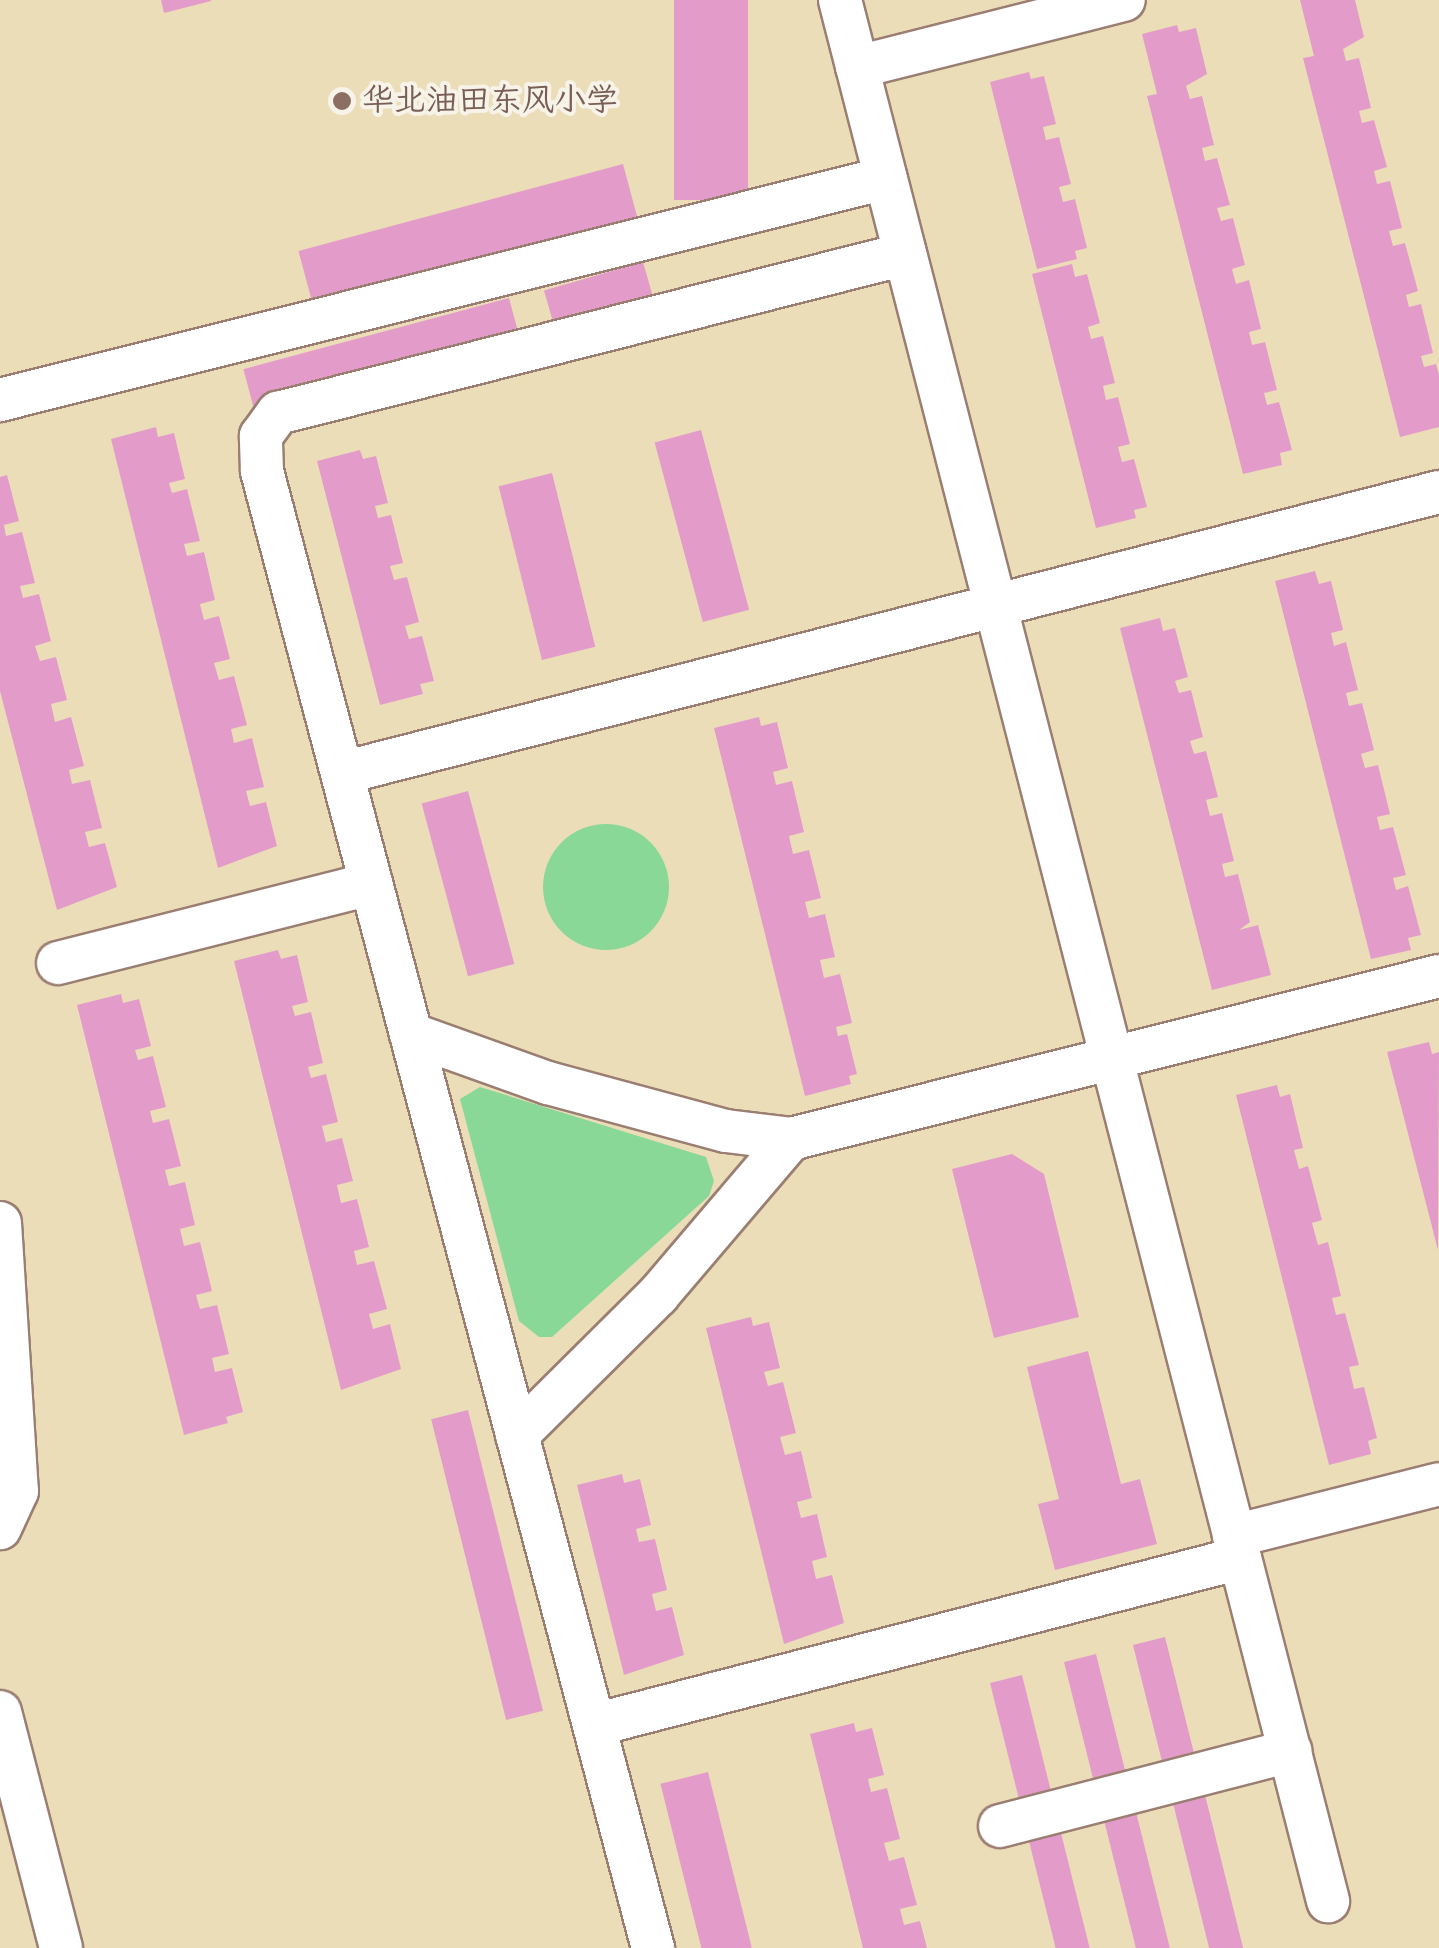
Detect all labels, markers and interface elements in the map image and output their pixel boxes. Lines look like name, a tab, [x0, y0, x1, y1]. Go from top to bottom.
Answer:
place label: 华北油田东风小学	[362, 82, 618, 120]
marker: 华北油田东风小学	[331, 90, 353, 112]

